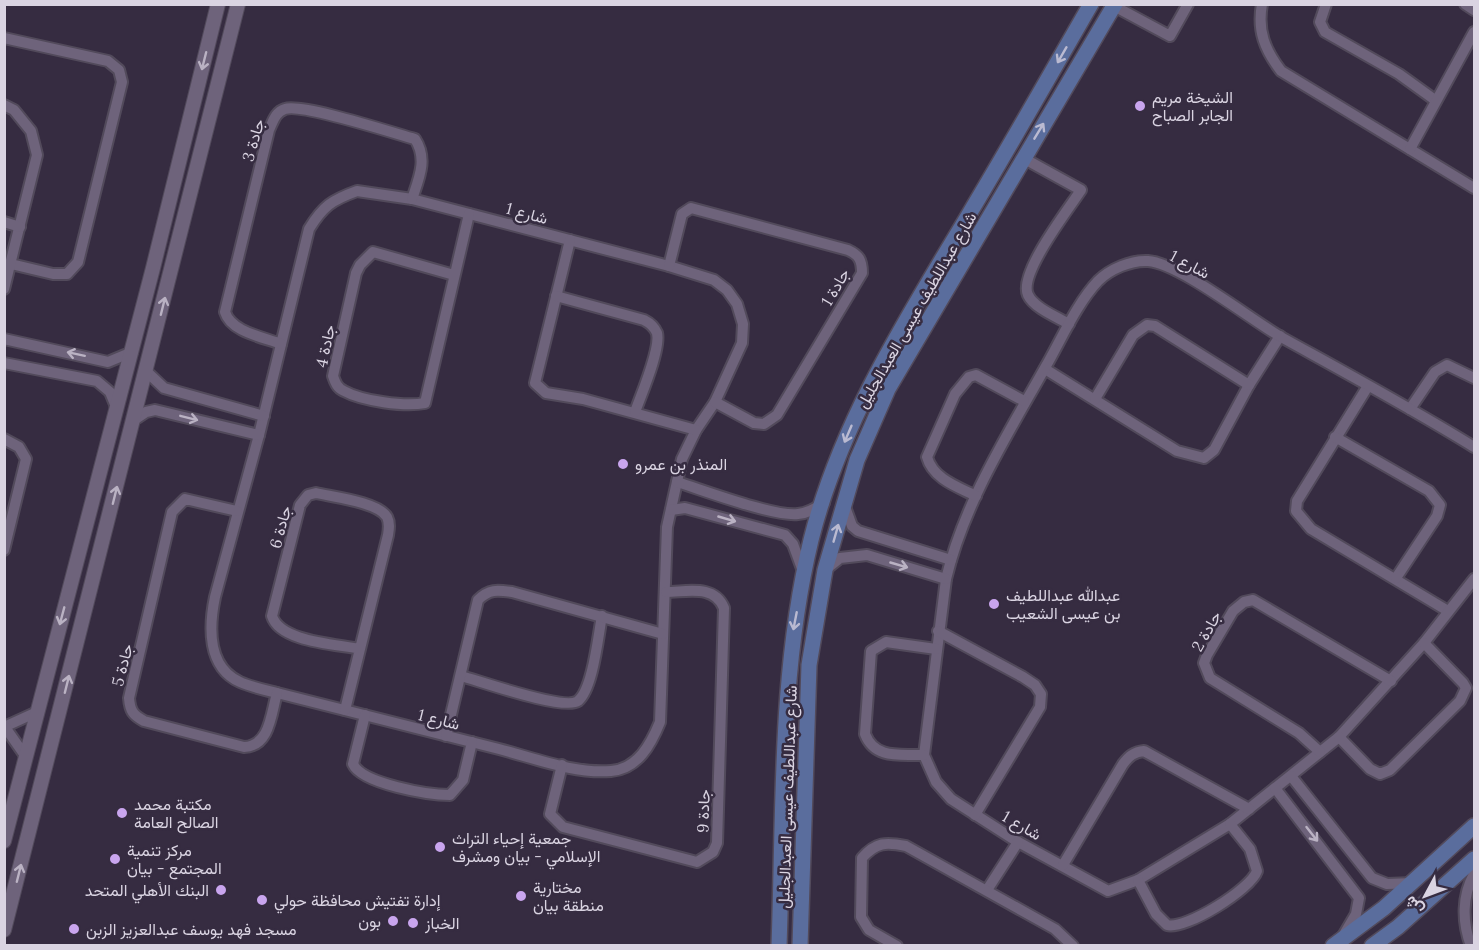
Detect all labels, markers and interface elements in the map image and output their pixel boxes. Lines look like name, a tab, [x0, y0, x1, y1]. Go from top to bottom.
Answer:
one-way arrow	[1056, 46, 1068, 63]
one-way arrow	[198, 51, 210, 70]
place label: الشيخة مريم الجابر الصباح	[1152, 87, 1233, 127]
marker: الشيخة مريم الجابر الصباح	[1133, 99, 1147, 113]
street label: جادة 3	[237, 116, 269, 163]
one-way arrow	[1034, 123, 1046, 140]
street label: شارع 1	[504, 198, 550, 230]
street label: شارع عبداللطيف عيسى العبدالجليل	[852, 208, 982, 413]
street label: شارع 1	[1166, 245, 1213, 285]
street label: جادة 1	[816, 264, 854, 309]
one-way arrow	[157, 297, 169, 316]
street label: جادة 4	[311, 323, 339, 369]
one-way arrow	[67, 348, 86, 360]
one-way arrow	[179, 412, 198, 424]
one-way arrow	[842, 425, 854, 443]
place label: المنذر بن عمرو	[635, 454, 727, 475]
marker: المنذر بن عمرو	[616, 457, 630, 471]
one-way arrow	[109, 486, 121, 505]
street label: جادة 6	[265, 503, 295, 551]
one-way arrow	[718, 514, 737, 525]
one-way arrow	[830, 524, 842, 543]
one-way arrow	[889, 560, 908, 571]
place label: عبدالله عبداللطيف بن عيسى الشعيب	[1006, 585, 1120, 624]
marker: عبدالله عبداللطيف بن عيسى الشعيب	[987, 597, 1001, 611]
one-way arrow	[56, 607, 68, 626]
street label: جادة 2	[1187, 607, 1225, 655]
one-way arrow	[789, 611, 800, 631]
street label: جادة 5	[107, 641, 137, 688]
one-way arrow	[61, 675, 73, 694]
street label: شارع عبداللطيف عيسى العبدالجليل	[773, 685, 803, 909]
street label: شارع 1	[416, 704, 462, 736]
street label: جادة 9	[692, 789, 714, 833]
place label: مكتبة محمد الصالح العامة	[134, 794, 219, 834]
marker: مكتبة محمد الصالح العامة	[115, 806, 129, 820]
street label: شارع 1	[998, 806, 1045, 846]
one-way arrow	[1305, 826, 1318, 842]
place label: جمعية إحياء التراث الإسلامي - بيان ومشرف	[452, 828, 600, 870]
place label: مركز تنمية المجتمع - بيان	[127, 840, 222, 880]
marker: جمعية إحياء التراث الإسلامي - بيان ومشرف	[433, 840, 447, 854]
marker: مركز تنمية المجتمع - بيان	[108, 852, 122, 866]
one-way arrow	[13, 864, 25, 883]
north arrow	[1395, 866, 1455, 926]
place label: مختارية منطقة بيان	[533, 877, 604, 915]
place label: البنك الأهلي المتحد	[85, 880, 209, 904]
marker: البنك الأهلي المتحد	[214, 883, 228, 897]
marker: مختارية منطقة بيان	[514, 889, 528, 903]
place label: إدارة تفتيش محافظة حولي	[274, 890, 441, 914]
text: ش	[1400, 892, 1428, 920]
marker: إدارة تفتيش محافظة حولي	[255, 893, 269, 907]
place label: بون	[358, 911, 381, 932]
place label: الخباز	[424, 913, 459, 934]
marker: بون	[386, 914, 400, 928]
marker: الخباز	[406, 916, 420, 930]
place label: مسجد فهد يوسف عبدالعزيز الزبن	[86, 919, 297, 940]
marker: مسجد فهد يوسف عبدالعزيز الزبن	[67, 922, 81, 936]

